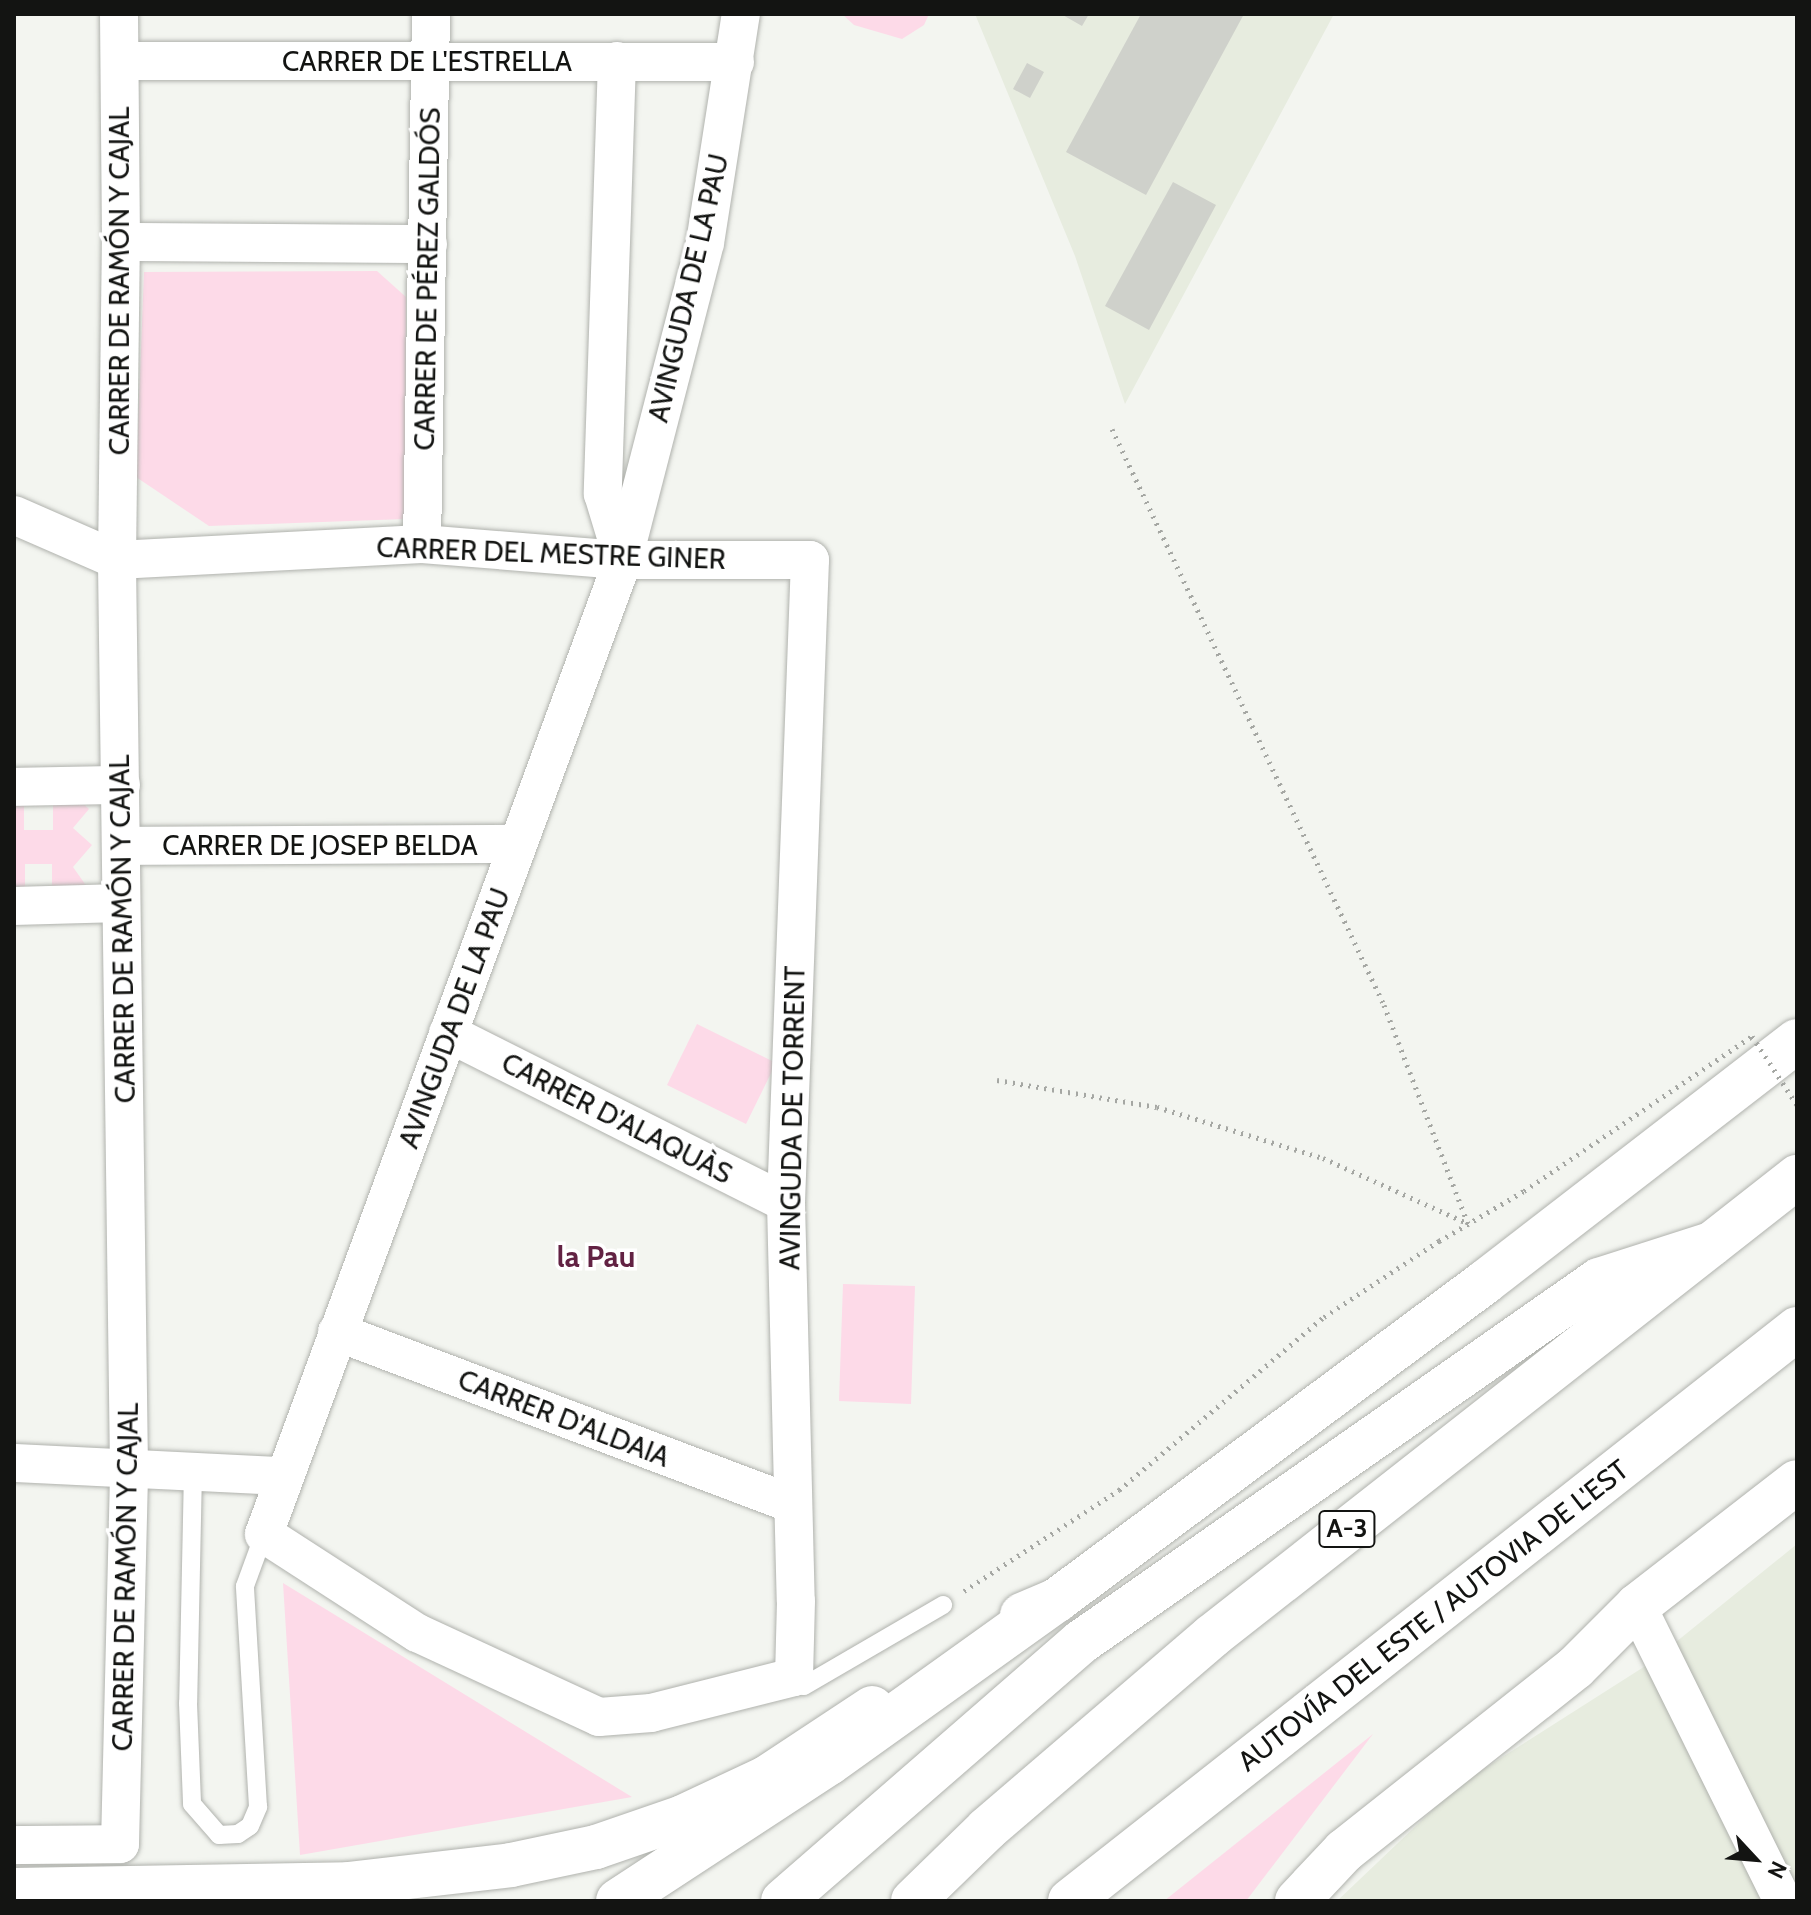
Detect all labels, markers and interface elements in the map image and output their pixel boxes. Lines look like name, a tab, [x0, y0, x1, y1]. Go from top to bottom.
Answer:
street label: CARRER DE L'ESTRELLA	[282, 44, 572, 78]
street label: CARRER DE RAMÓN Y CAJAL	[102, 107, 136, 455]
street label: CARRER DE PÉREZ GALDÓS	[407, 107, 447, 451]
street label: AVINGUDA DE LA PAU	[641, 151, 735, 425]
street label: CARRER DEL MESTRE GINER	[376, 530, 726, 576]
street label: CARRER DE RAMÓN Y CAJAL	[102, 754, 142, 1104]
street label: CARRER DE JOSEP BELDA	[162, 828, 478, 862]
street label: AVINGUDA DE LA PAU	[391, 883, 517, 1153]
street label: AVINGUDA DE TORRENT	[773, 966, 811, 1270]
street label: CARRER D'ALAQUÀS	[496, 1045, 738, 1191]
district label: la Pau	[557, 1239, 635, 1275]
street label: CARRER D'ALDAIA	[453, 1362, 675, 1474]
street label: CARRER DE RAMÓN Y CAJAL	[105, 1402, 145, 1752]
street label: AUTOVÍA DEL ESTE / AUTOVIA DE L'EST	[1231, 1452, 1635, 1778]
road number: A-3	[1317, 1507, 1377, 1551]
north arrow	[1715, 1819, 1795, 1899]
text: N	[1761, 1857, 1793, 1883]

